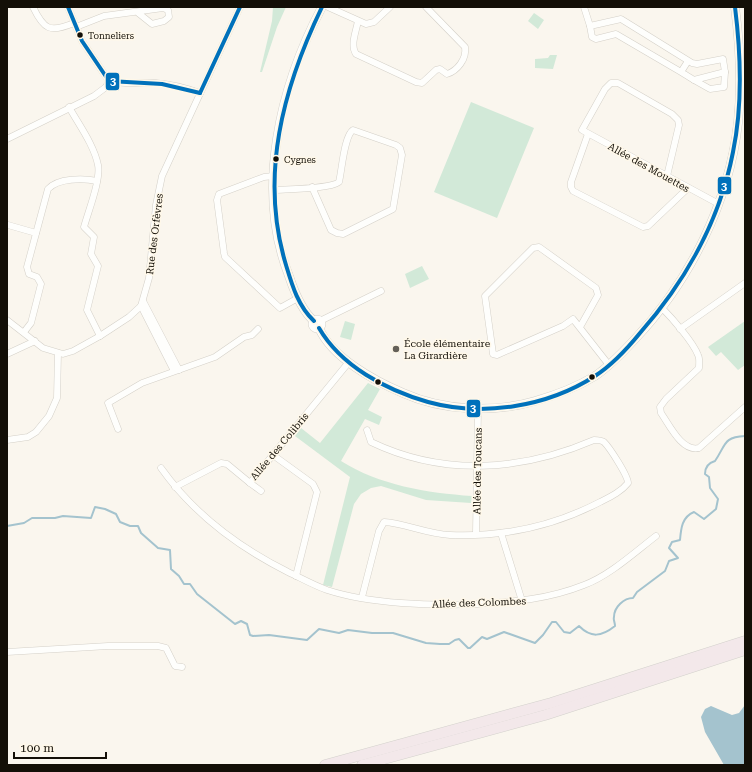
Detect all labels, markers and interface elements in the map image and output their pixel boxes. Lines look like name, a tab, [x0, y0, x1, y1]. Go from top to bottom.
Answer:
marker: Tonneliers	[75, 30, 85, 40]
place label: Tonneliers	[88, 31, 134, 41]
line badge: 3	[105, 72, 120, 91]
text: 3	[110, 75, 116, 88]
street label: Allée des Mouettes	[606, 141, 691, 194]
marker: Cygnes	[271, 154, 281, 164]
place label: Cygnes	[284, 155, 316, 165]
line badge: 3	[717, 176, 732, 195]
text: 3	[721, 180, 727, 193]
street label: Rue des Orfèvres	[144, 193, 165, 275]
place label: École élémentaire La Girardière	[404, 338, 491, 361]
marker: École élémentaire La Girardière	[391, 344, 401, 354]
unlabelled marker	[587, 372, 597, 382]
unlabelled marker	[373, 377, 383, 387]
line badge: 3	[466, 399, 481, 418]
text: 3	[470, 402, 476, 415]
street label: Allée des Colibris	[248, 410, 311, 482]
street label: Allée des Toucans	[471, 427, 484, 514]
street label: Allée des Colombes	[432, 595, 527, 610]
scale bar	[14, 734, 106, 760]
text: 100 m	[20, 741, 54, 755]

